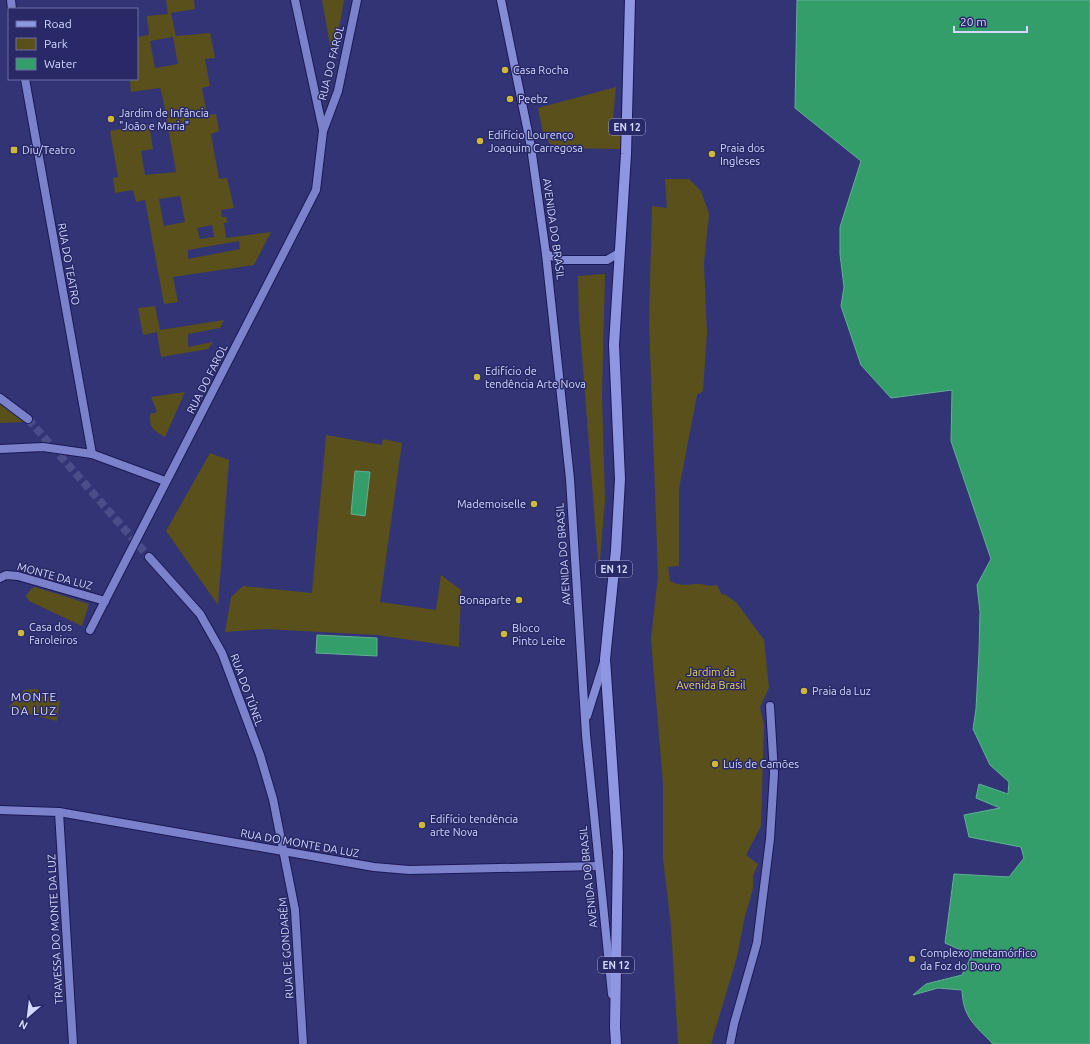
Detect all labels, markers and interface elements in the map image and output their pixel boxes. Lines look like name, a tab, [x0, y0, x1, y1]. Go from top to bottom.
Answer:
legend	[8, 8, 138, 80]
scale bar	[954, 8, 1027, 34]
text: 20 m	[960, 15, 987, 28]
text: Road	[44, 17, 72, 30]
street label: RUA DO FAROL	[316, 24, 346, 101]
text: Park	[44, 37, 68, 50]
text: Water	[44, 57, 77, 70]
place label: Casa Rocha	[513, 64, 569, 76]
marker: Casa Rocha	[500, 65, 510, 75]
place label: Peebz	[518, 93, 548, 105]
marker: Peebz	[505, 94, 515, 104]
place label: Jardim de Infância "João e Maria"	[119, 107, 209, 132]
marker: Jardim de Infância "João e Maria"	[106, 114, 116, 124]
road number: EN 12	[609, 119, 645, 135]
place label: Edifício Lourenço Joaquim Carregosa	[488, 129, 583, 154]
marker: Edifício Lourenço Joaquim Carregosa	[475, 136, 485, 146]
place label: Praia dos Ingleses	[720, 142, 765, 167]
place label: Diu/Teatro	[22, 144, 75, 156]
marker: Diu/Teatro	[9, 145, 19, 155]
marker: Praia dos Ingleses	[707, 149, 717, 159]
street label: AVENIDA DO BRASIL	[541, 178, 567, 281]
street label: RUA DO TEATRO	[56, 222, 82, 306]
street label: RUA DO FAROL	[184, 342, 230, 416]
place label: Edifício de tendência Arte Nova	[485, 365, 586, 390]
marker: Edifício de tendência Arte Nova	[472, 372, 482, 382]
place label: Mademoiselle	[457, 498, 526, 510]
marker: Mademoiselle	[529, 499, 539, 509]
street label: AVENIDA DO BRASIL	[553, 502, 573, 605]
street label: MONTE DA LUZ	[16, 560, 94, 592]
road number: EN 12	[596, 561, 632, 577]
place label: Bonaparte	[459, 594, 511, 606]
marker: Bonaparte	[514, 595, 524, 605]
place label: Casa dos Faroleiros	[29, 621, 78, 646]
place label: Bloco Pinto Leite	[512, 622, 566, 647]
marker: Casa dos Faroleiros	[16, 628, 26, 638]
marker: Bloco Pinto Leite	[499, 629, 509, 639]
street label: RUA DO TÚNEL	[228, 652, 267, 728]
park label: Jardim da Avenida Brasil	[676, 666, 746, 691]
place label: Praia da Luz	[812, 685, 871, 697]
marker: Praia da Luz	[799, 686, 809, 696]
district label: MONTE DA LUZ	[11, 690, 57, 717]
place label: Luís de Camões	[723, 758, 799, 770]
marker: Luís de Camões	[710, 759, 720, 769]
place label: Edifício tendência arte Nova	[430, 813, 518, 838]
marker: Edifício tendência arte Nova	[417, 820, 427, 830]
street label: AVENIDA DO BRASIL	[577, 825, 599, 928]
street label: RUA DO MONTE DA LUZ	[240, 827, 360, 859]
street label: TRAVESSA DO MONTE DA LUZ	[45, 854, 65, 1004]
street label: RUA DE GONDARÉM	[275, 897, 296, 999]
place label: Complexo metamórfico da Foz do Douro	[920, 947, 1036, 972]
marker: Complexo metamórfico da Foz do Douro	[907, 954, 917, 964]
road number: EN 12	[598, 957, 634, 973]
north arrow	[8, 996, 48, 1036]
text: N	[17, 1018, 30, 1032]

